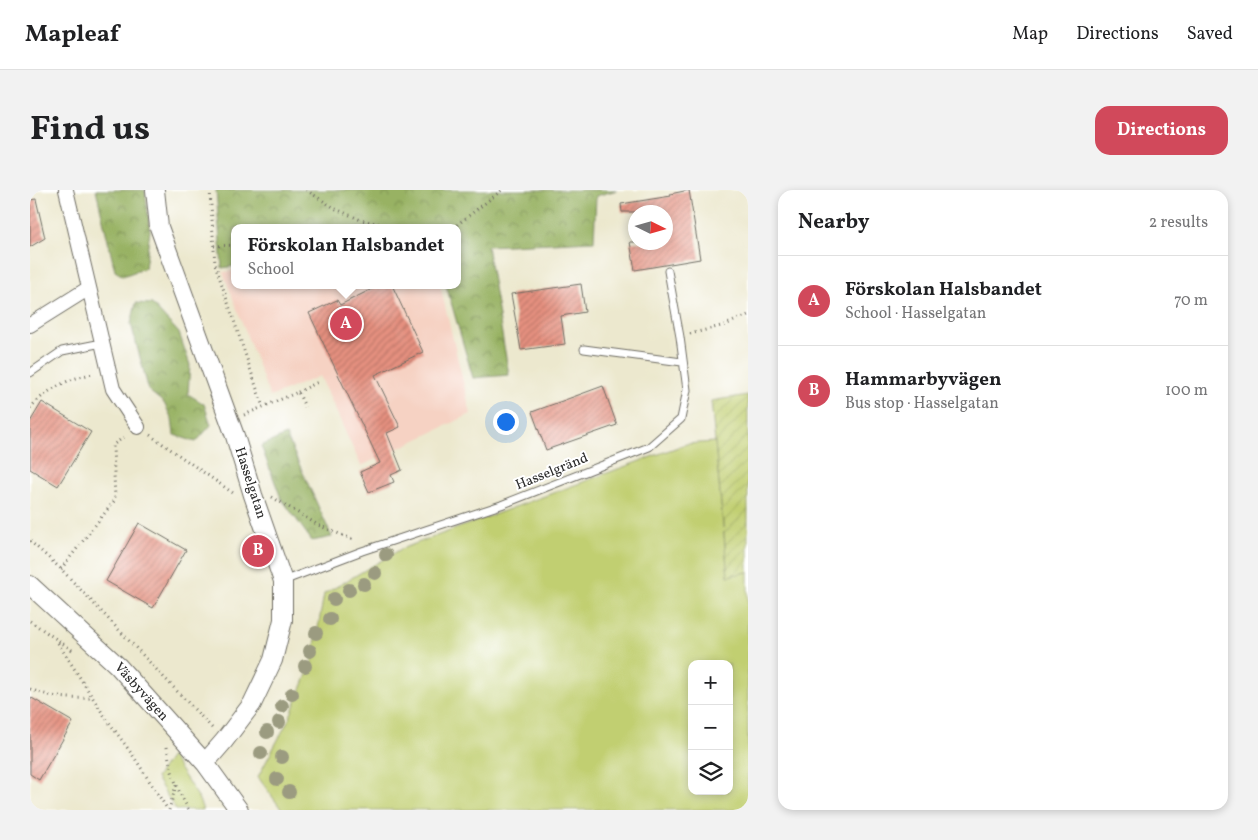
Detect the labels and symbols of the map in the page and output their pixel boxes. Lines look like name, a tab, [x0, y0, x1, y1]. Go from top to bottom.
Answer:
north arrow	[628, 205, 673, 250]
pin: A	[330, 305, 362, 343]
your location	[493, 409, 519, 435]
street label: Hasselgatan	[229, 445, 271, 521]
street label: Hasselgränd	[513, 449, 591, 495]
pin: B	[242, 532, 274, 570]
street label: Väsbyvägen	[109, 658, 173, 726]

